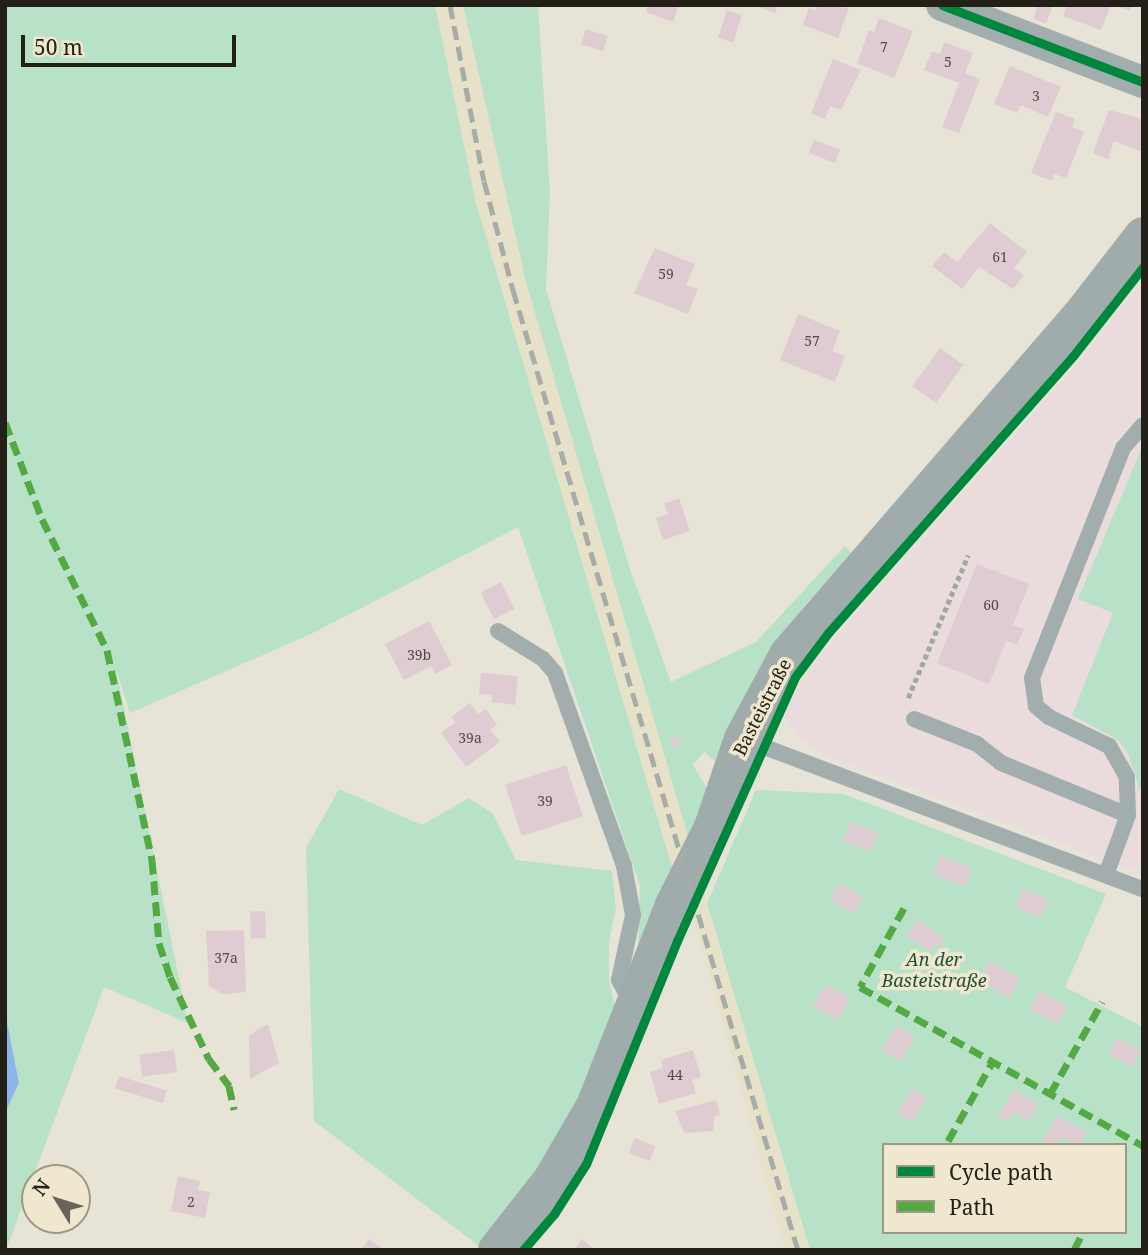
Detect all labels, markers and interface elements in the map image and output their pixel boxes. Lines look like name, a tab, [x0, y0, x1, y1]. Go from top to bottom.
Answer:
scale bar	[24, 21, 240, 65]
text: 50 m	[34, 33, 83, 61]
house number: 7	[880, 39, 888, 55]
house number: 5	[944, 54, 952, 70]
house number: 3	[1032, 88, 1040, 104]
house number: 61	[992, 249, 1008, 265]
house number: 59	[658, 266, 674, 282]
house number: 57	[804, 333, 820, 349]
house number: 60	[983, 597, 999, 613]
house number: 39b	[407, 647, 431, 663]
street label: Basteistraße	[728, 655, 796, 759]
house number: 39a	[458, 730, 482, 746]
house number: 39	[537, 793, 553, 809]
park label: An der Basteistraße	[881, 949, 987, 992]
house number: 37a	[214, 950, 238, 966]
house number: 44	[667, 1067, 683, 1083]
legend	[882, 1143, 1127, 1234]
text: Cycle path	[949, 1158, 1053, 1186]
north arrow	[21, 1164, 91, 1234]
text: N	[26, 1173, 56, 1201]
text: Path	[949, 1193, 994, 1221]
house number: 2	[187, 1194, 195, 1210]

